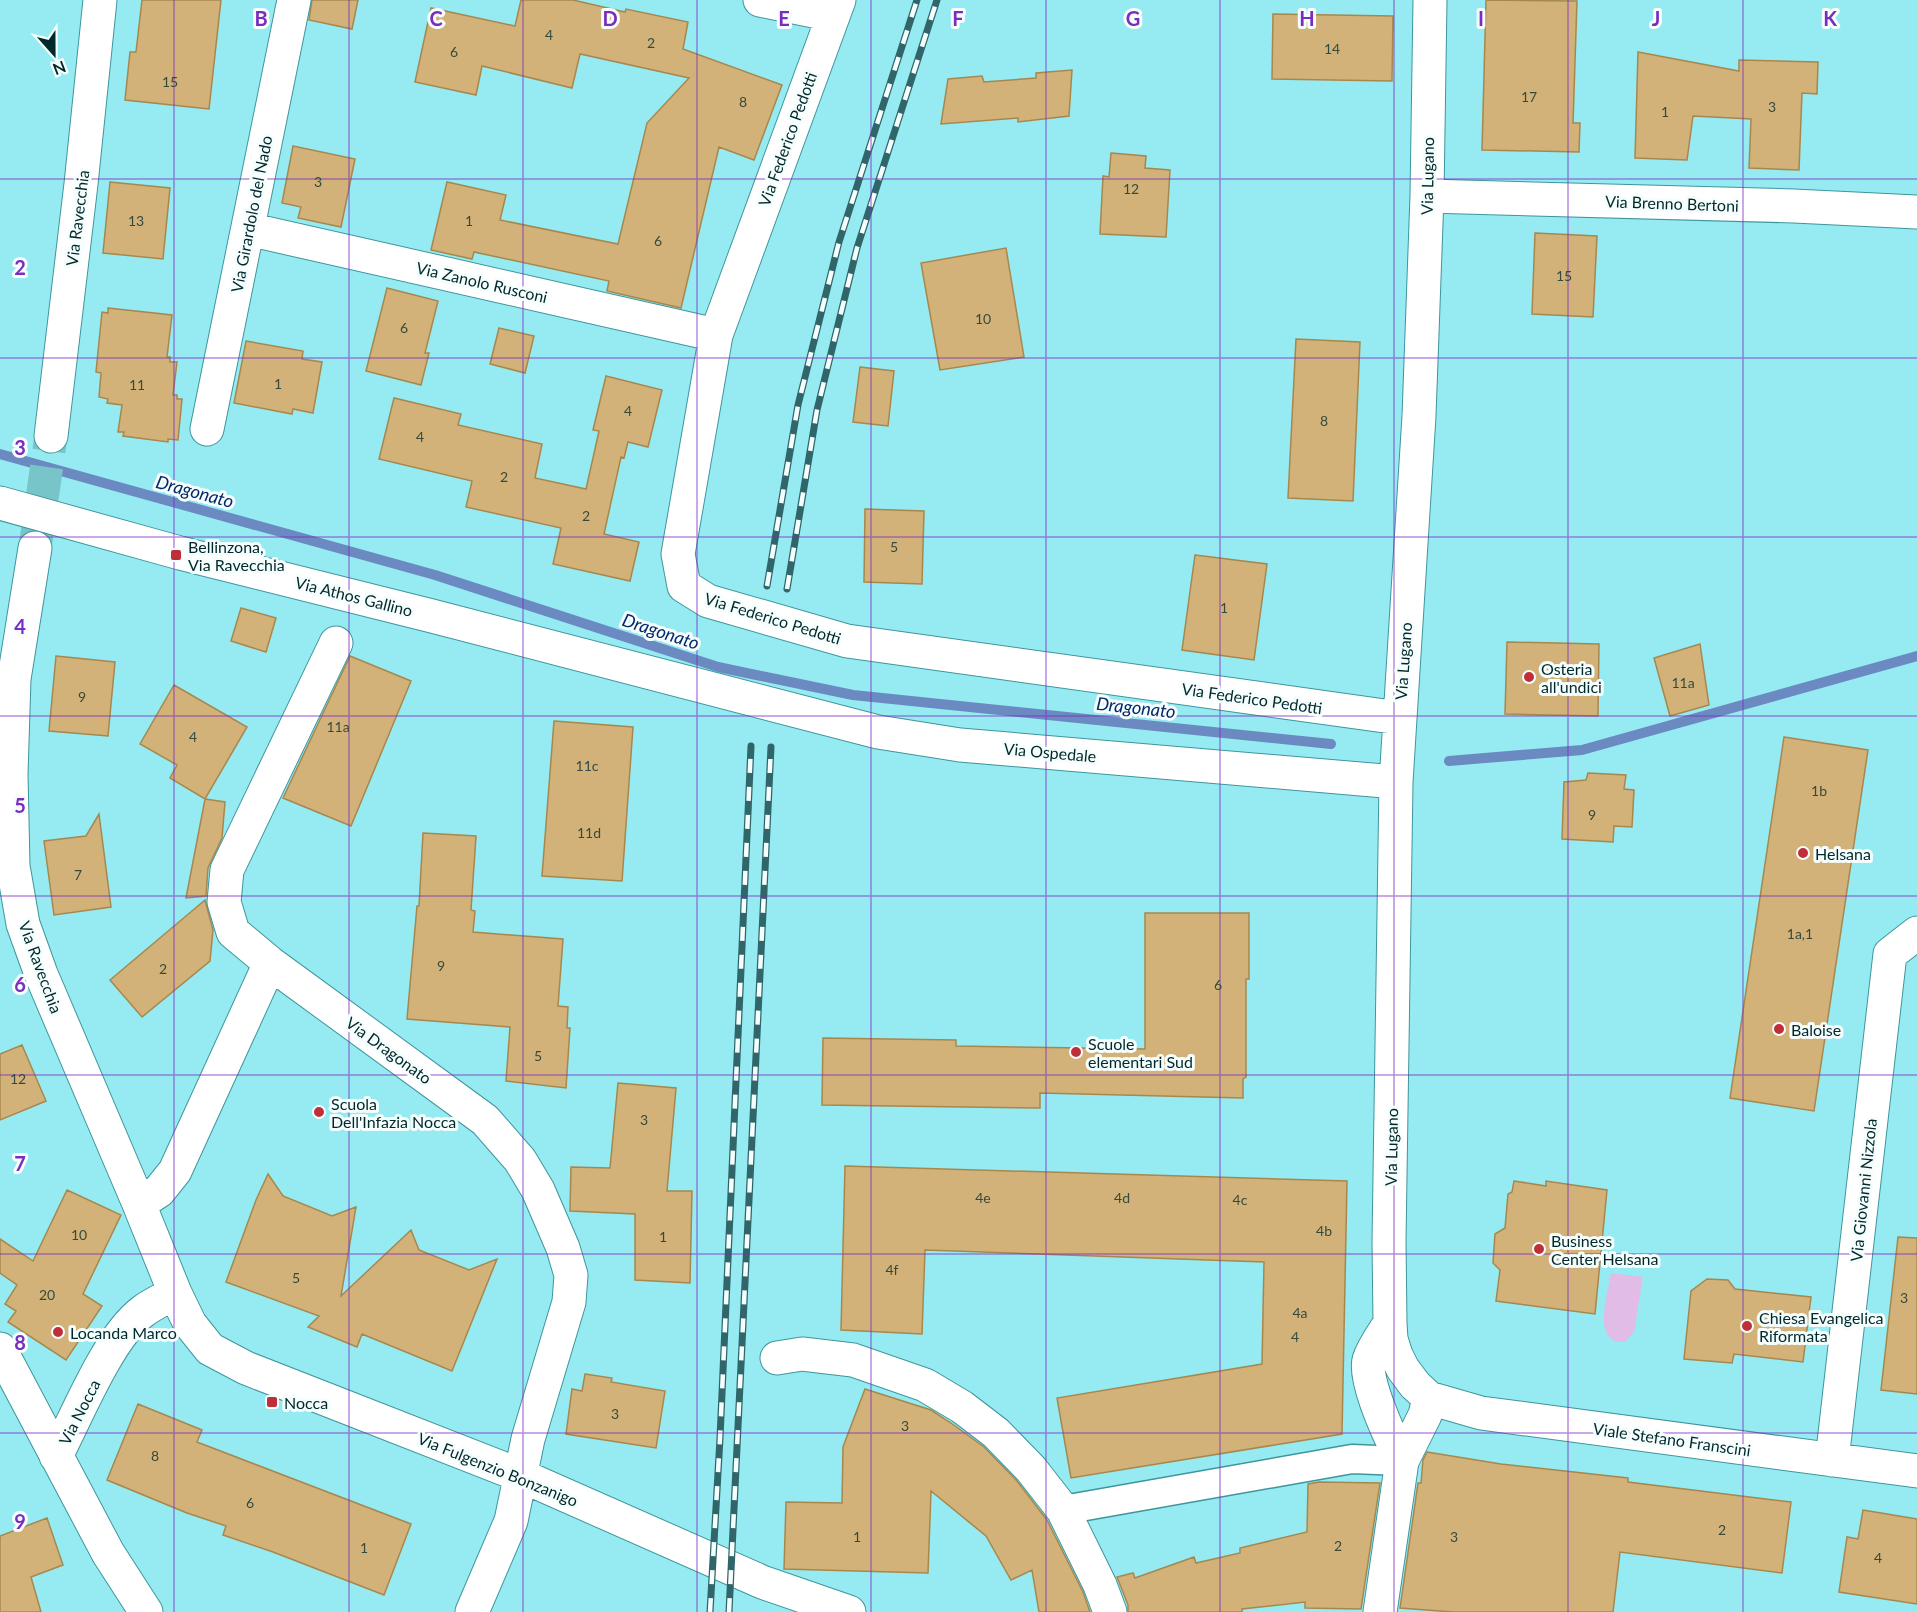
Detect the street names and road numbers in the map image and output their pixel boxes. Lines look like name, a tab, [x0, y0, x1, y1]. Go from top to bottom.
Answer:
street label: Via Federico Pedotti	[754, 69, 820, 209]
street label: Via Girardolo del Nado	[226, 134, 276, 294]
street label: Via Lugano	[1417, 137, 1437, 215]
street label: Via Ravecchia	[62, 169, 92, 267]
street label: Via Brenno Bertoni	[1605, 191, 1739, 215]
street label: Via Zanolo Rusconi	[415, 258, 549, 306]
street label: Via Athos Gallino	[293, 572, 415, 620]
street label: Via Federico Pedotti	[702, 588, 844, 648]
street label: Via Lugano	[1391, 622, 1415, 700]
street label: Via Federico Pedotti	[1181, 679, 1324, 717]
street label: Via Ospedale	[1003, 738, 1097, 766]
street label: Via Ravecchia	[16, 918, 66, 1016]
street label: Via Dragonato	[342, 1013, 436, 1087]
street label: Via Lugano	[1381, 1108, 1401, 1186]
street label: Via Giovanni Nizzola	[1846, 1117, 1880, 1263]
street label: Via Nocca	[54, 1376, 104, 1448]
street label: Viale Stefano Franscini	[1592, 1419, 1752, 1459]
street label: Via Fulgenzio Bonzanigo	[415, 1428, 581, 1510]

